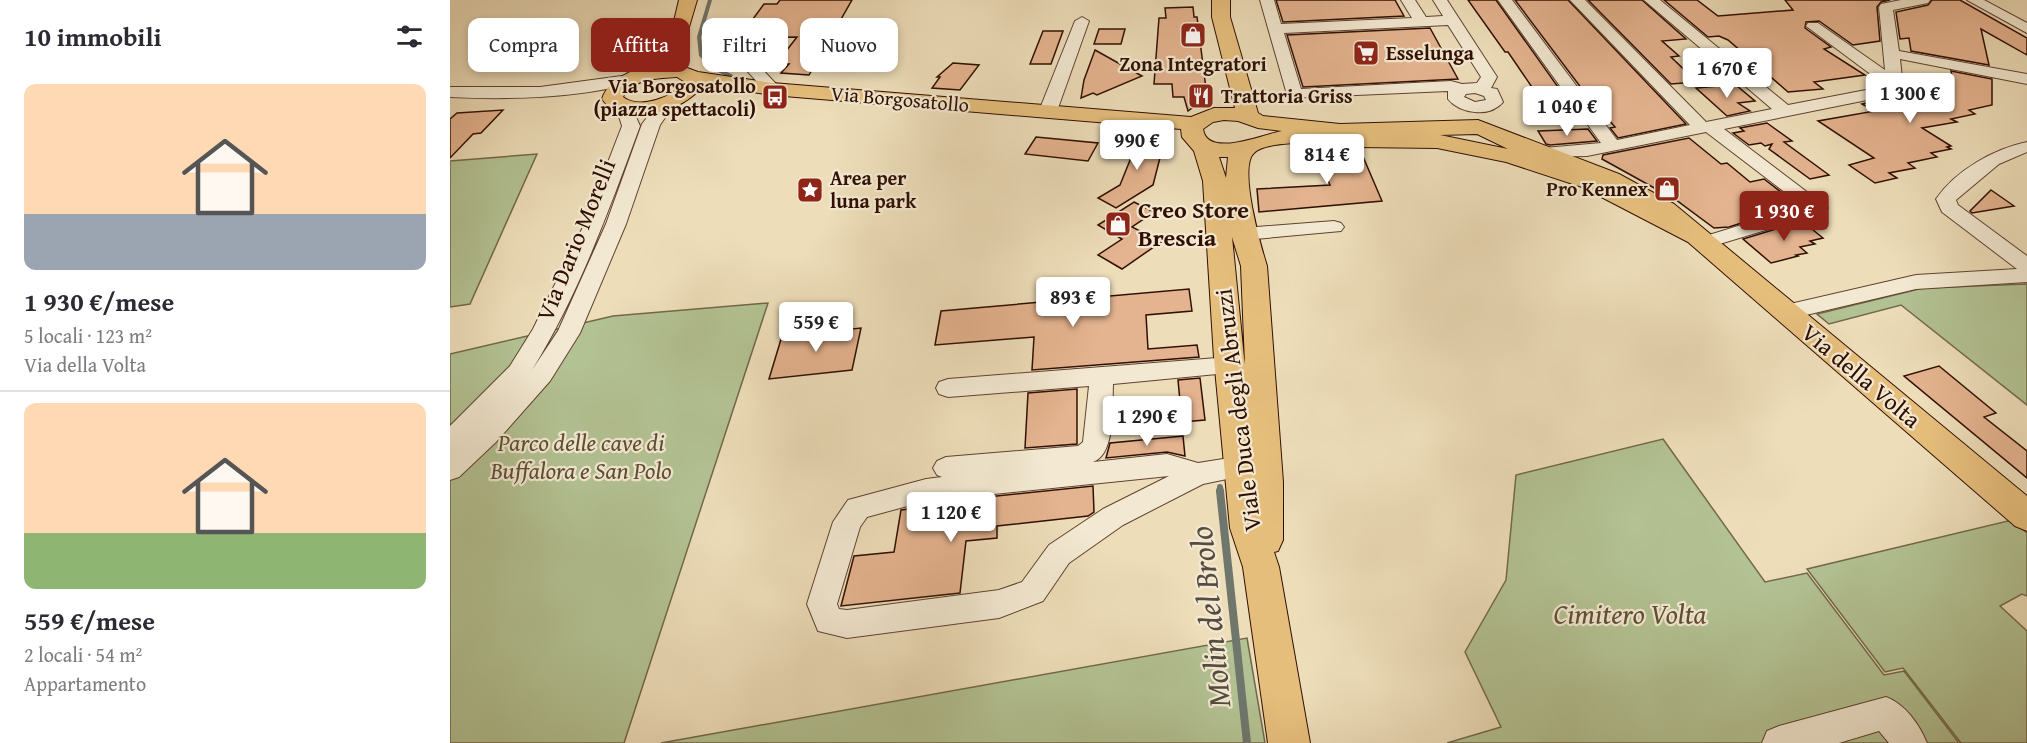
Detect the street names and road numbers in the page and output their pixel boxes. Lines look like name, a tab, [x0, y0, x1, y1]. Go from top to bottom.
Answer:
street label: Via Borgosatollo	[830, 78, 970, 119]
street label: Via Dario Morelli	[527, 153, 624, 326]
street label: Viale Duca degli Abruzzi	[1205, 286, 1270, 533]
street label: Via della Volta	[1794, 315, 1929, 436]

